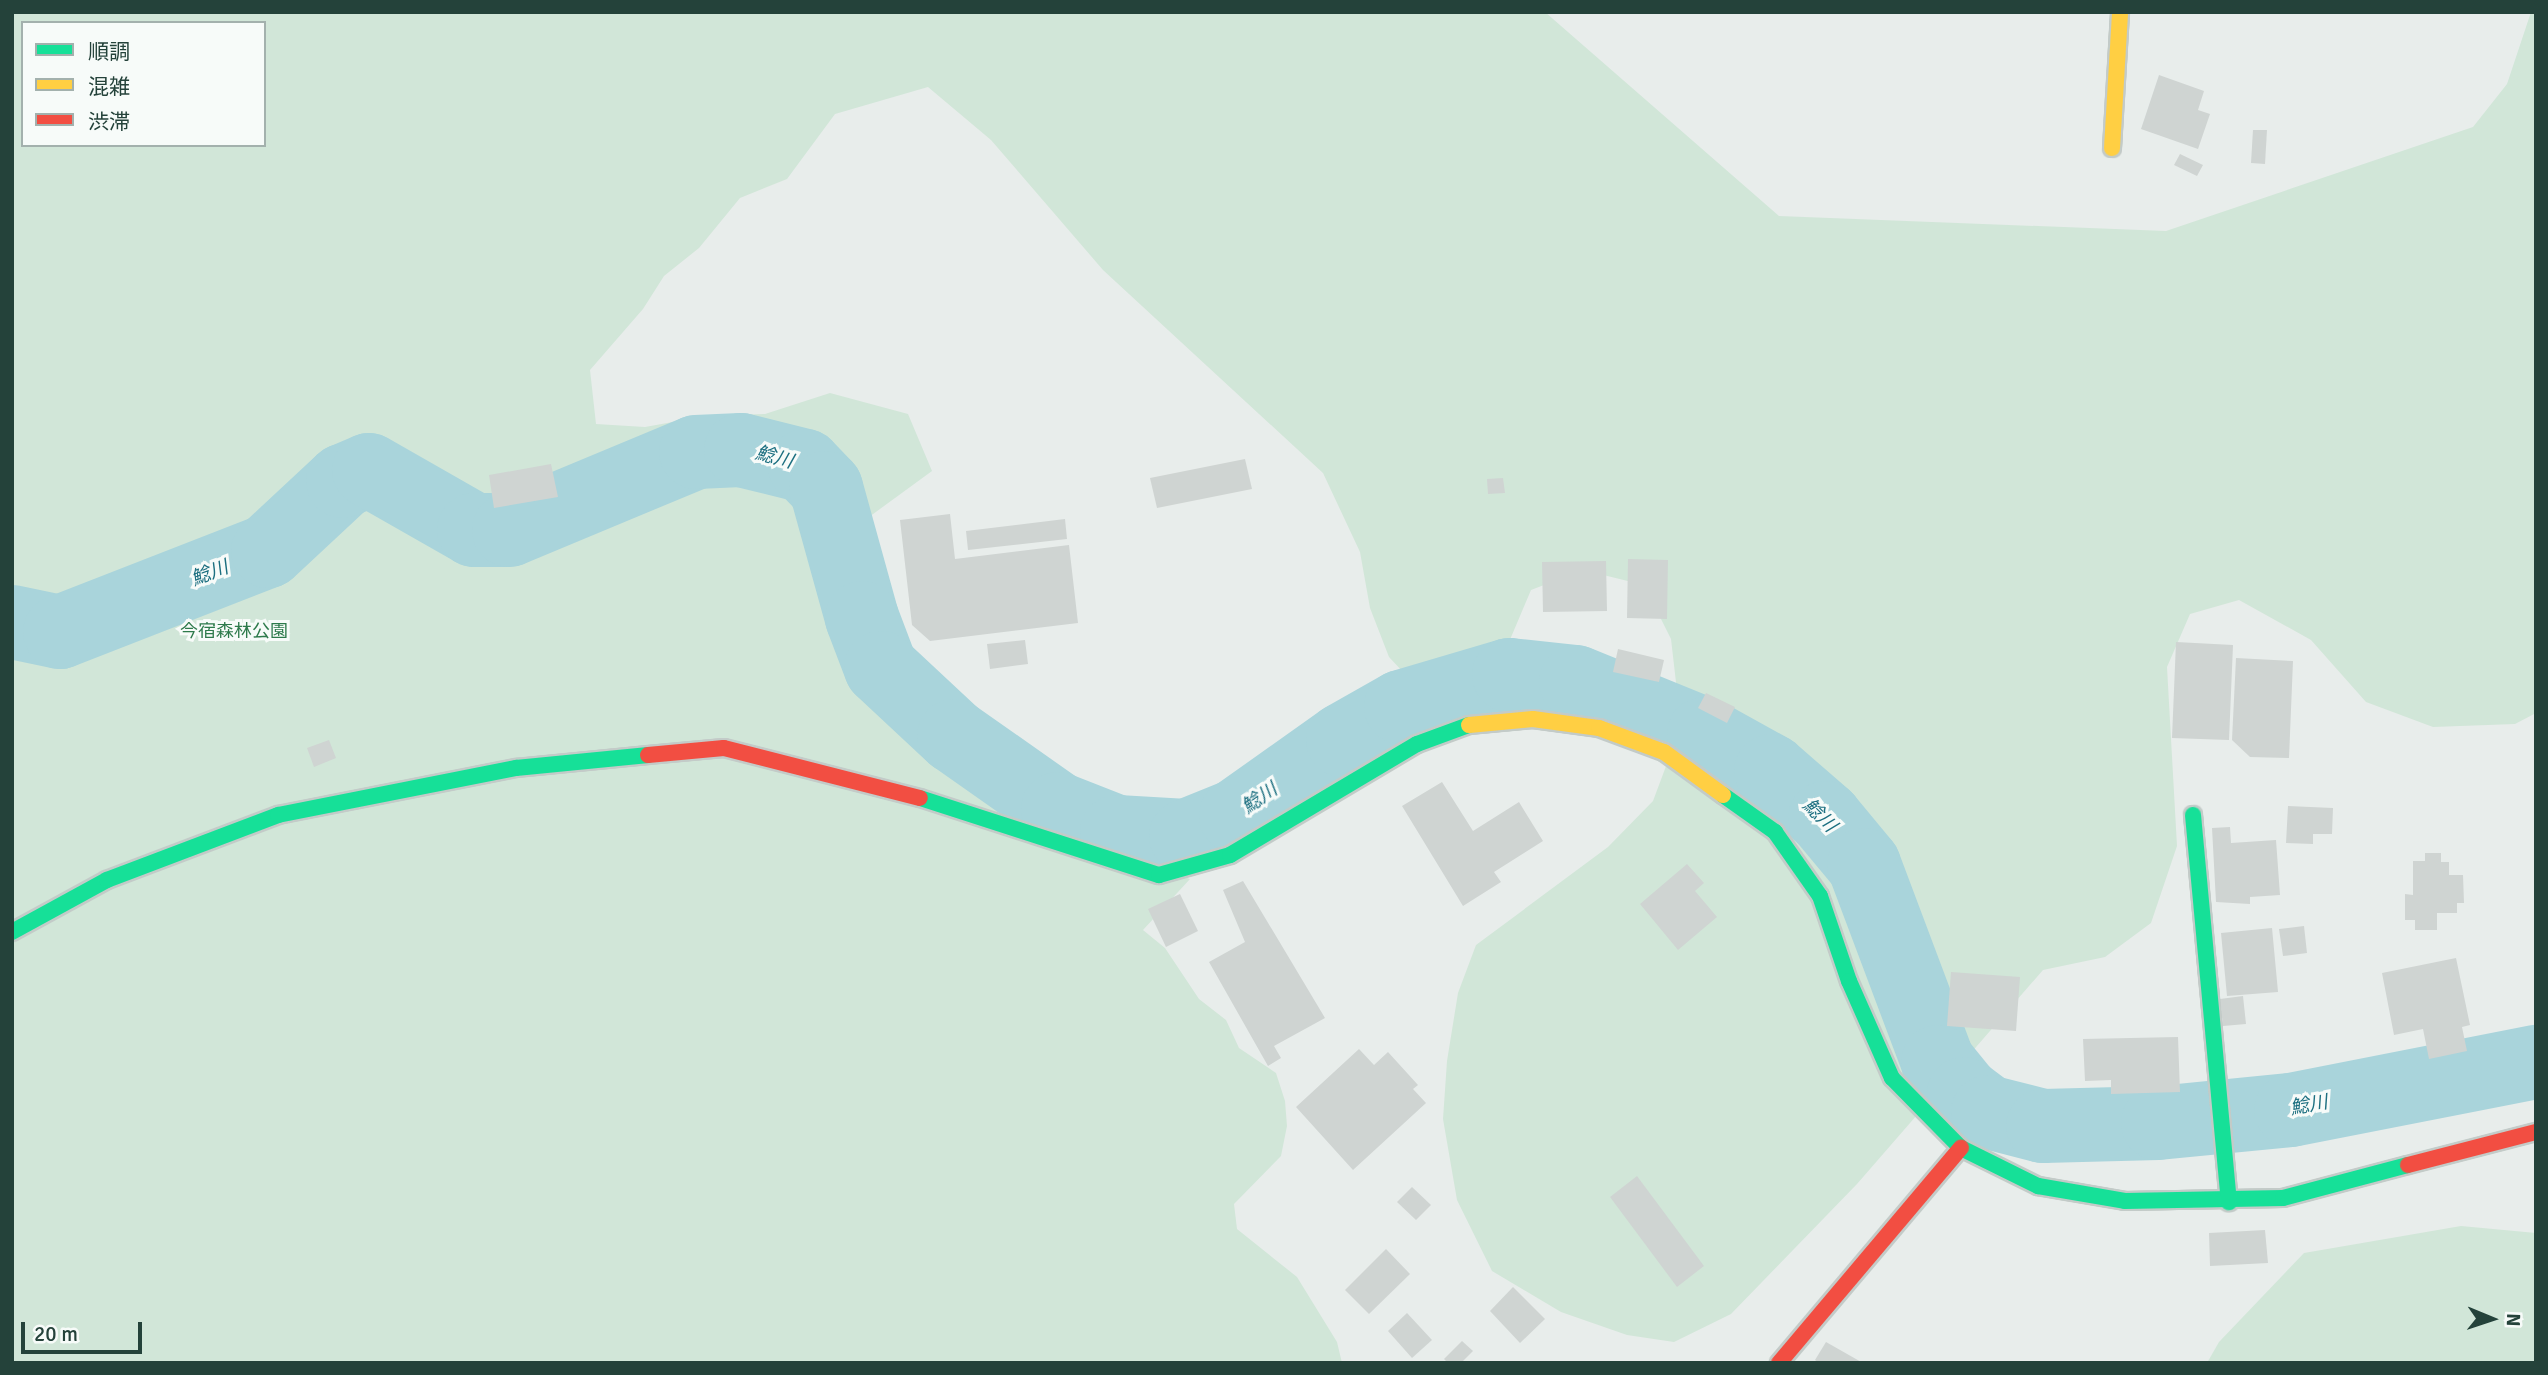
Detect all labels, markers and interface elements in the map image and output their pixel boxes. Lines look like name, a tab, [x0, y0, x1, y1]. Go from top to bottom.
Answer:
legend	[21, 21, 266, 147]
text: 順調	[88, 39, 130, 65]
text: 混雑	[88, 74, 130, 100]
text: 渋滞	[88, 109, 130, 135]
water label: 鯰川	[753, 442, 795, 474]
water label: 鯰川	[188, 557, 232, 591]
park label: 今宿森林公園	[180, 620, 288, 642]
water label: 鯰川	[1238, 779, 1282, 819]
water label: 鯰川	[1798, 795, 1840, 837]
water label: 鯰川	[2288, 1091, 2330, 1121]
north arrow	[2457, 1284, 2527, 1354]
scale bar	[24, 1308, 145, 1352]
text: N	[2501, 1313, 2525, 1327]
text: 20 m	[34, 1321, 78, 1347]

